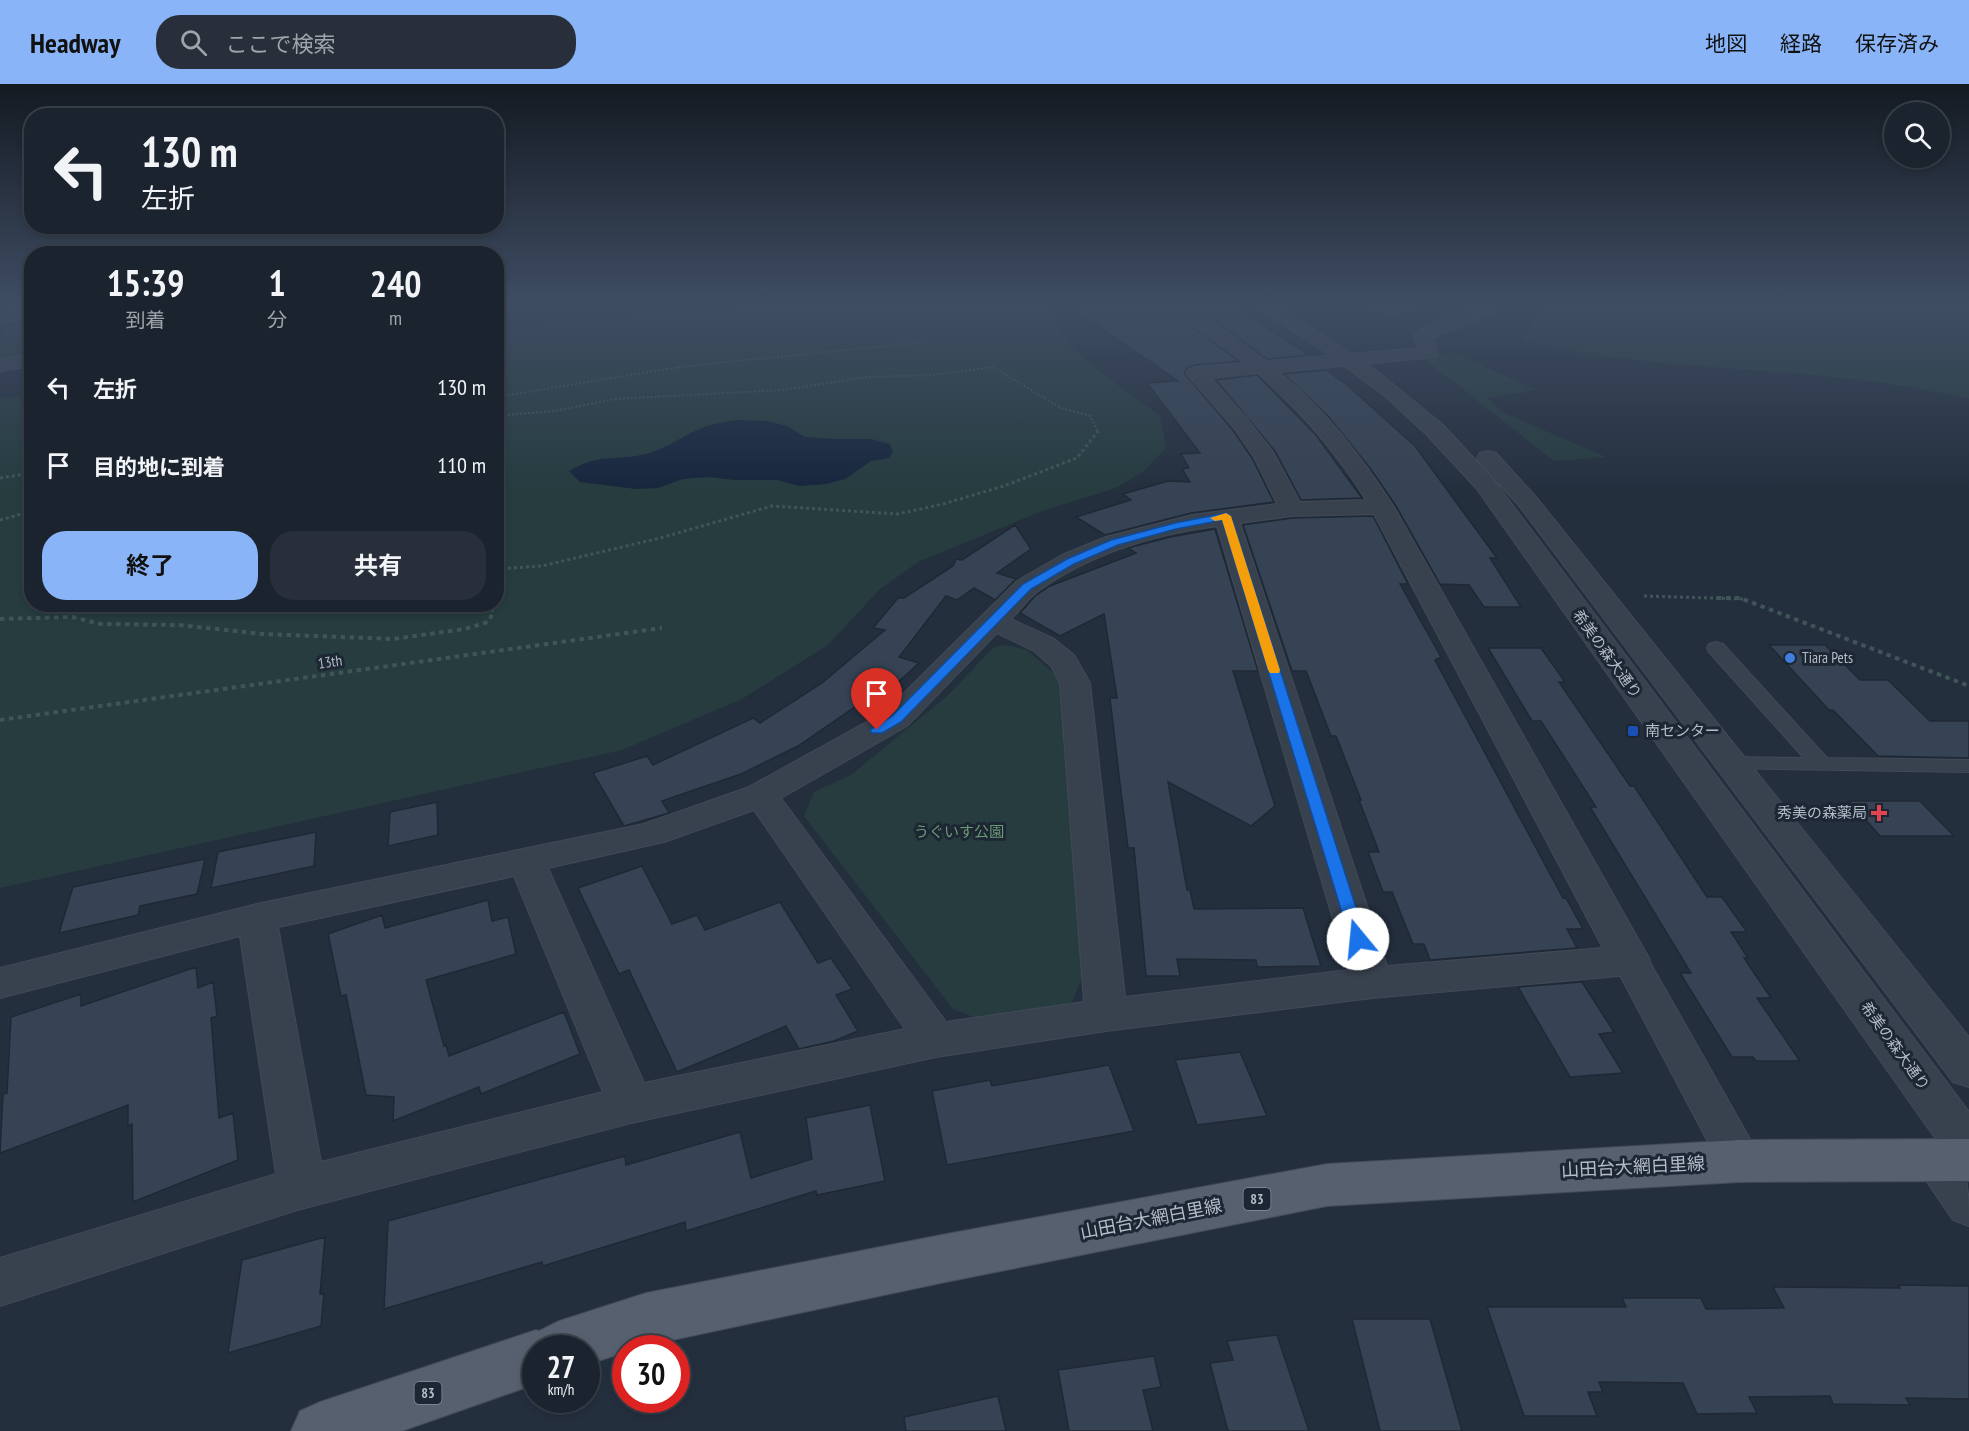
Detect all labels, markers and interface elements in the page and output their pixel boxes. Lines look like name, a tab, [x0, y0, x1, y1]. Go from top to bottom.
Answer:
search box	[156, 15, 576, 69]
text: Headway	[30, 24, 120, 61]
icon: search	[177, 26, 210, 59]
text: ここで検索	[225, 30, 335, 58]
text: 地図	[1705, 30, 1747, 57]
text: 経路	[1780, 30, 1822, 57]
text: 保存済み	[1855, 30, 1939, 57]
map controls	[1884, 102, 1950, 168]
button: search	[1884, 102, 1950, 168]
text: 130 m	[141, 124, 238, 179]
icon: left	[42, 132, 120, 210]
text: 左折	[141, 181, 195, 215]
text: 15:39	[107, 259, 185, 306]
text: 1	[269, 259, 286, 306]
text: 240	[370, 260, 421, 307]
text: m	[389, 305, 402, 331]
text: 到着	[126, 307, 166, 333]
text: 分	[267, 307, 287, 333]
icon: left	[42, 371, 75, 404]
text: 130 m	[437, 373, 486, 401]
text: 左折	[93, 375, 137, 403]
icon: arrive	[42, 449, 75, 482]
text: 110 m	[437, 451, 486, 479]
text: 目的地に到着	[93, 453, 225, 481]
button: 終了	[42, 531, 258, 600]
button: 共有	[270, 531, 486, 600]
street label: 希美の森大通り	[1569, 606, 1646, 702]
place label: Tiara Pets	[1802, 648, 1853, 667]
street label: 13th	[317, 650, 343, 673]
marker: Tiara Pets	[1783, 651, 1797, 665]
pin	[851, 668, 902, 730]
icon: arrive	[860, 677, 893, 710]
place label: 南センター	[1645, 721, 1720, 740]
marker: 南センター	[1626, 724, 1640, 738]
place label: 秀美の森薬局	[1777, 803, 1867, 822]
marker: 秀美の森薬局	[1872, 806, 1886, 820]
park label: うぐいす公園	[914, 822, 1004, 841]
position arrow	[1326, 907, 1390, 971]
street label: 希美の森大通り	[1857, 998, 1934, 1094]
street label: 山田台大網白里線	[1560, 1151, 1705, 1182]
road number: 83	[1244, 1188, 1270, 1210]
street label: 山田台大網白里線	[1078, 1193, 1224, 1244]
speed limit sign: 30	[612, 1335, 690, 1413]
text: 27	[547, 1347, 575, 1386]
text: km/h	[548, 1380, 574, 1399]
road number: 83	[414, 1382, 442, 1404]

